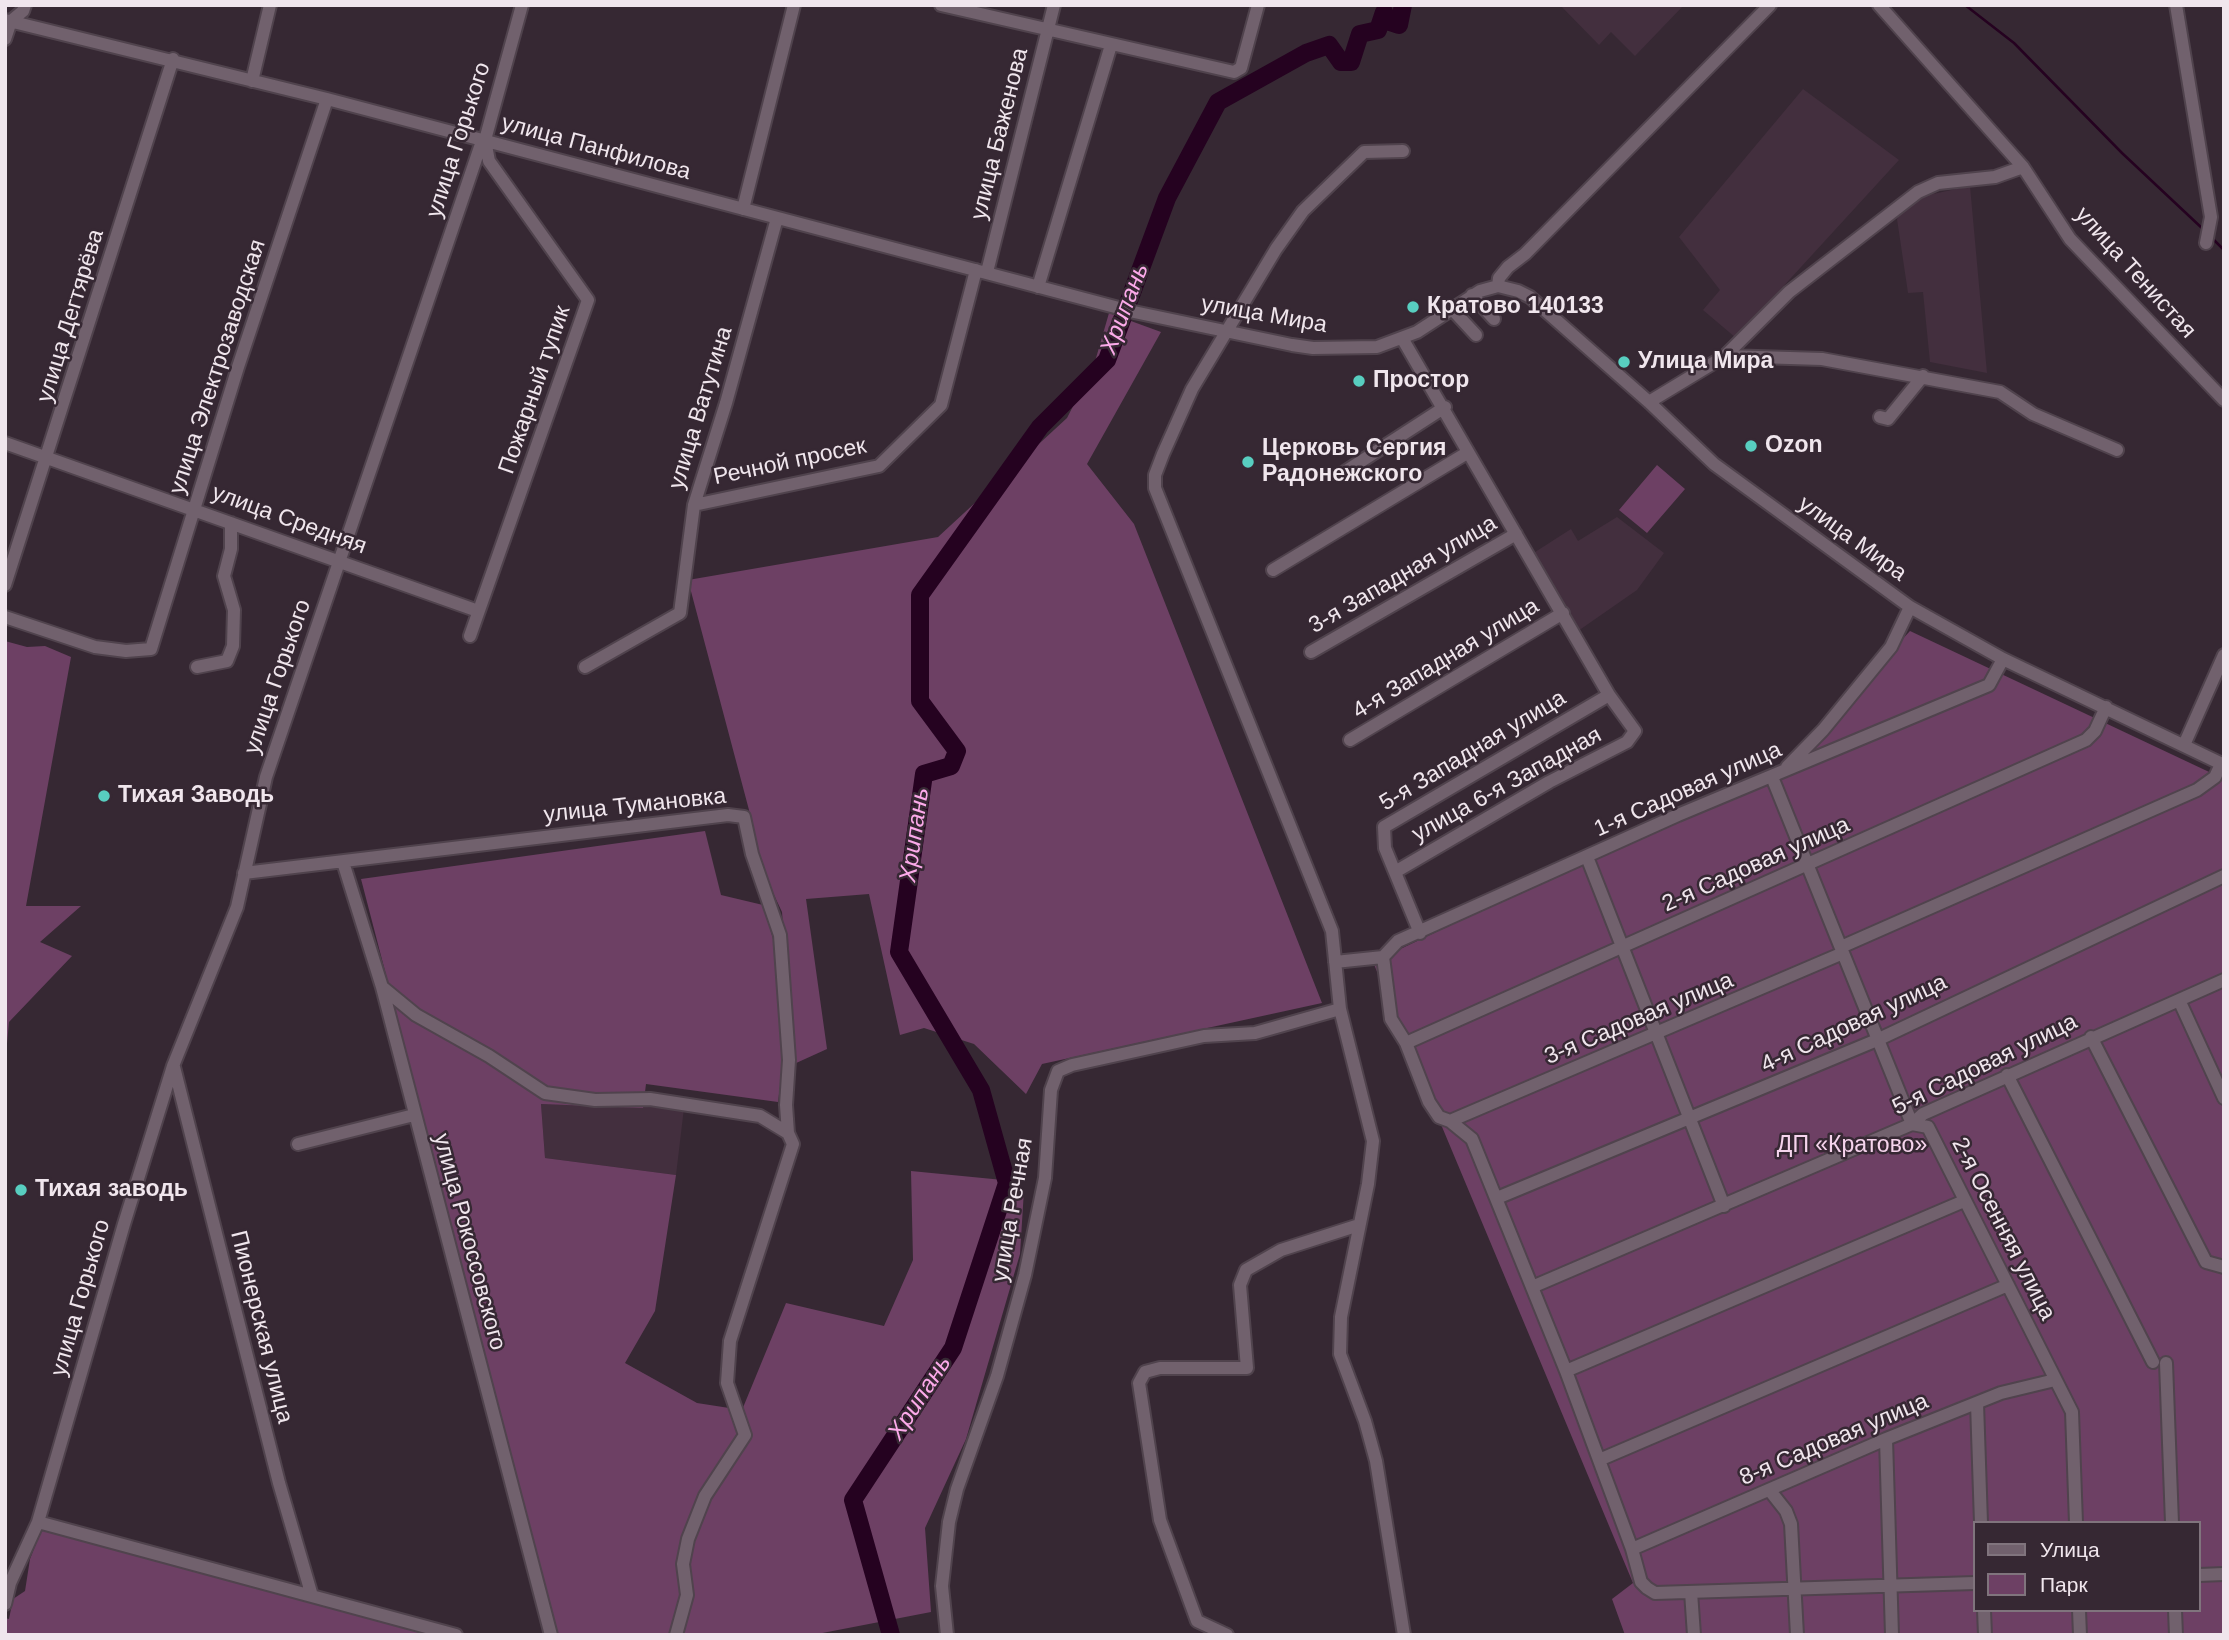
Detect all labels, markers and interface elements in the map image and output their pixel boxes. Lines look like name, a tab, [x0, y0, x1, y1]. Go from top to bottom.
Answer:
street label: улица Баженова	[965, 45, 1035, 223]
street label: улица Горького	[421, 59, 497, 221]
street label: улица Панфилова	[498, 109, 694, 187]
street label: улица Тенистая	[2069, 201, 2201, 345]
street label: улица Дегтярёва	[32, 226, 110, 406]
street label: улица Электрозаводская	[164, 236, 272, 498]
water label: Хрипань	[1095, 259, 1155, 359]
street label: улица Мира	[1199, 290, 1329, 340]
place label: Кратово 140133	[1427, 293, 1604, 321]
marker: Кратово 140133	[1405, 299, 1421, 315]
street label: Пожарный тупик	[493, 302, 577, 478]
street label: улица Ватутина	[663, 323, 739, 493]
place label: Улица Мира	[1638, 348, 1773, 376]
marker: Улица Мира	[1616, 354, 1632, 370]
place label: Простор	[1373, 367, 1469, 395]
marker: Простор	[1351, 373, 1367, 389]
street label: Речной просек	[711, 432, 869, 492]
place label: Ozon	[1765, 432, 1822, 460]
place label: Церковь Сергия Радонежского	[1262, 435, 1446, 489]
marker: Ozon	[1743, 438, 1759, 454]
marker: Церковь Сергия Радонежского	[1240, 454, 1256, 470]
street label: улица Средняя	[208, 479, 370, 561]
street label: улица Мира	[1792, 490, 1912, 588]
street label: 3-я Западная улица	[1304, 510, 1502, 640]
street label: 4-я Западная улица	[1348, 593, 1544, 725]
street label: улица Горького	[239, 596, 317, 758]
street label: 5-я Западная улица	[1375, 685, 1571, 817]
street label: улица 6-я Западная	[1408, 721, 1606, 849]
street label: 1-я Садовая улица	[1590, 736, 1786, 844]
place label: Тихая Заводь	[118, 782, 274, 810]
street label: улица Тумановка	[542, 783, 728, 829]
water label: Хрипань	[894, 786, 936, 884]
marker: Тихая Заводь	[96, 788, 112, 804]
street label: 2-я Садовая улица	[1658, 811, 1854, 919]
street label: 3-я Садовая улица	[1541, 967, 1737, 1071]
street label: 4-я Садовая улица	[1757, 969, 1951, 1079]
street label: 5-я Садовая улица	[1888, 1008, 2082, 1122]
street label: улица Рокоссовского	[427, 1131, 511, 1353]
park label: ДП «Кратово»	[1777, 1132, 1927, 1160]
street label: 2-я Осенняя улица	[1945, 1133, 2061, 1325]
street label: улица Речная	[987, 1136, 1039, 1284]
place label: Тихая заводь	[35, 1176, 188, 1204]
marker: Тихая заводь	[13, 1182, 29, 1198]
street label: улица Горького	[45, 1216, 117, 1380]
street label: Пионерская улица	[224, 1228, 298, 1426]
water label: Хрипань	[882, 1350, 958, 1446]
street label: 8-я Садовая улица	[1736, 1388, 1932, 1492]
legend	[1974, 1521, 2201, 1612]
text: Улица	[2040, 1538, 2100, 1561]
text: Парк	[2040, 1573, 2088, 1596]

